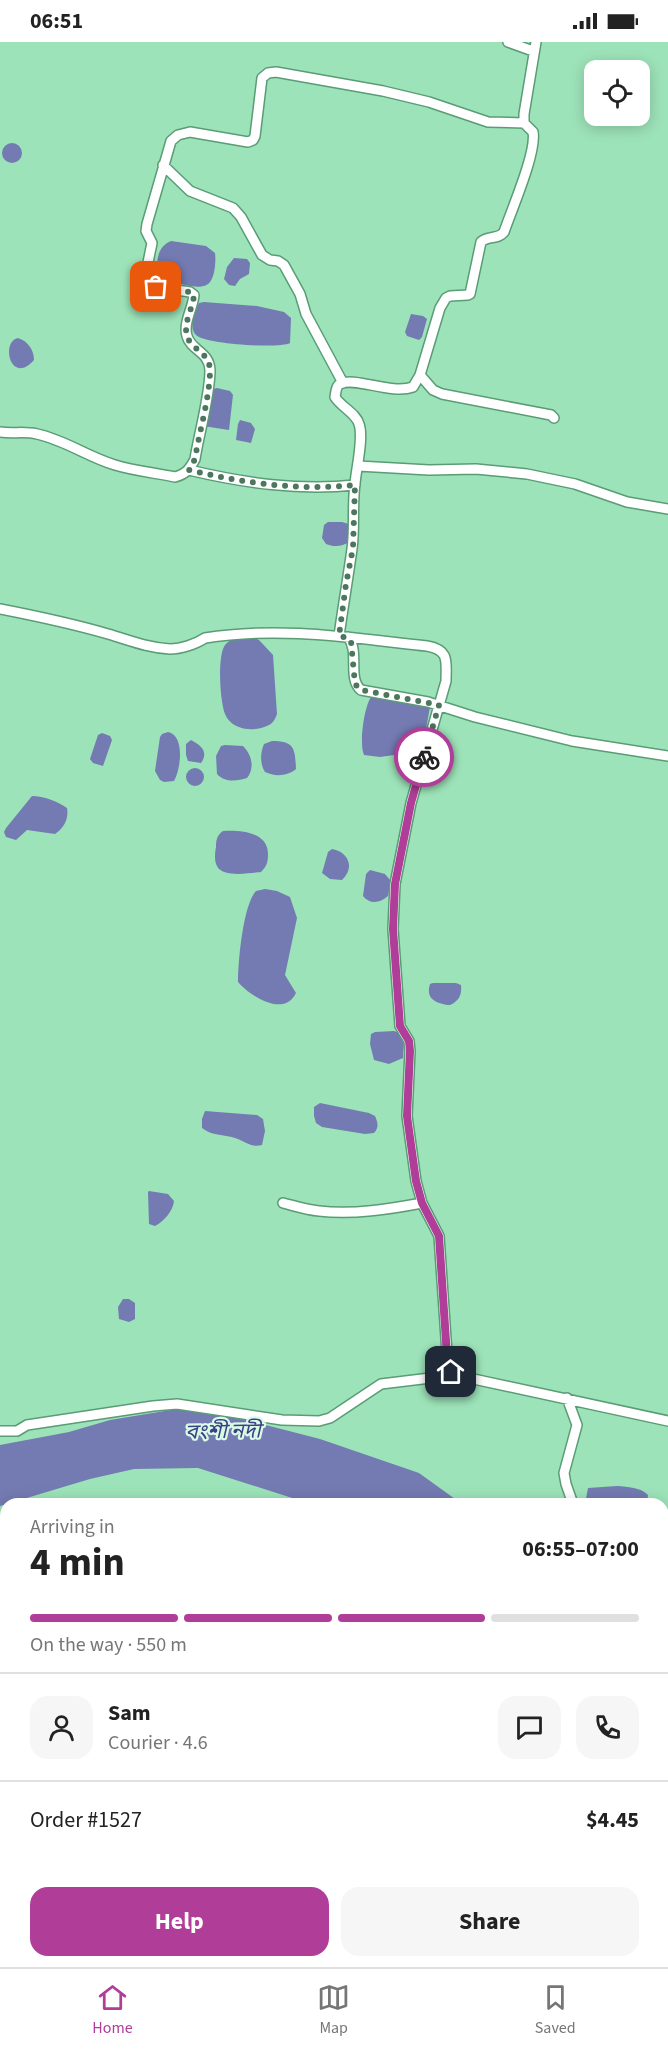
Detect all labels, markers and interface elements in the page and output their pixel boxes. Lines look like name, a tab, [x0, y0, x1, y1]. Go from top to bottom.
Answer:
text: 06:51	[30, 5, 83, 37]
map controls	[584, 60, 650, 126]
button: locate	[584, 60, 650, 126]
pin	[130, 261, 181, 312]
icon: bag	[139, 270, 172, 303]
courier	[394, 727, 454, 787]
icon: bike	[408, 741, 441, 774]
pin	[425, 1346, 476, 1397]
icon: home	[434, 1355, 467, 1388]
water label: বংশী নদী	[185, 1415, 265, 1447]
text: Arriving in	[30, 1513, 115, 1541]
text: 06:55–07:00	[522, 1533, 639, 1565]
text: 4 min	[30, 1535, 125, 1591]
text: On the way · 550 m	[30, 1631, 187, 1659]
button: person	[30, 1696, 93, 1759]
button: chat	[498, 1696, 561, 1759]
button: phone	[576, 1696, 639, 1759]
text: Sam	[108, 1697, 151, 1729]
text: Courier · 4.6	[108, 1729, 208, 1757]
text: Order #1527	[30, 1804, 142, 1836]
text: $4.45	[586, 1804, 639, 1836]
button: Help	[30, 1887, 329, 1956]
button: Share	[341, 1887, 639, 1956]
tab: Home	[92, 1981, 133, 2039]
tab: Map	[317, 1981, 350, 2039]
tab: Saved	[535, 1981, 576, 2039]

